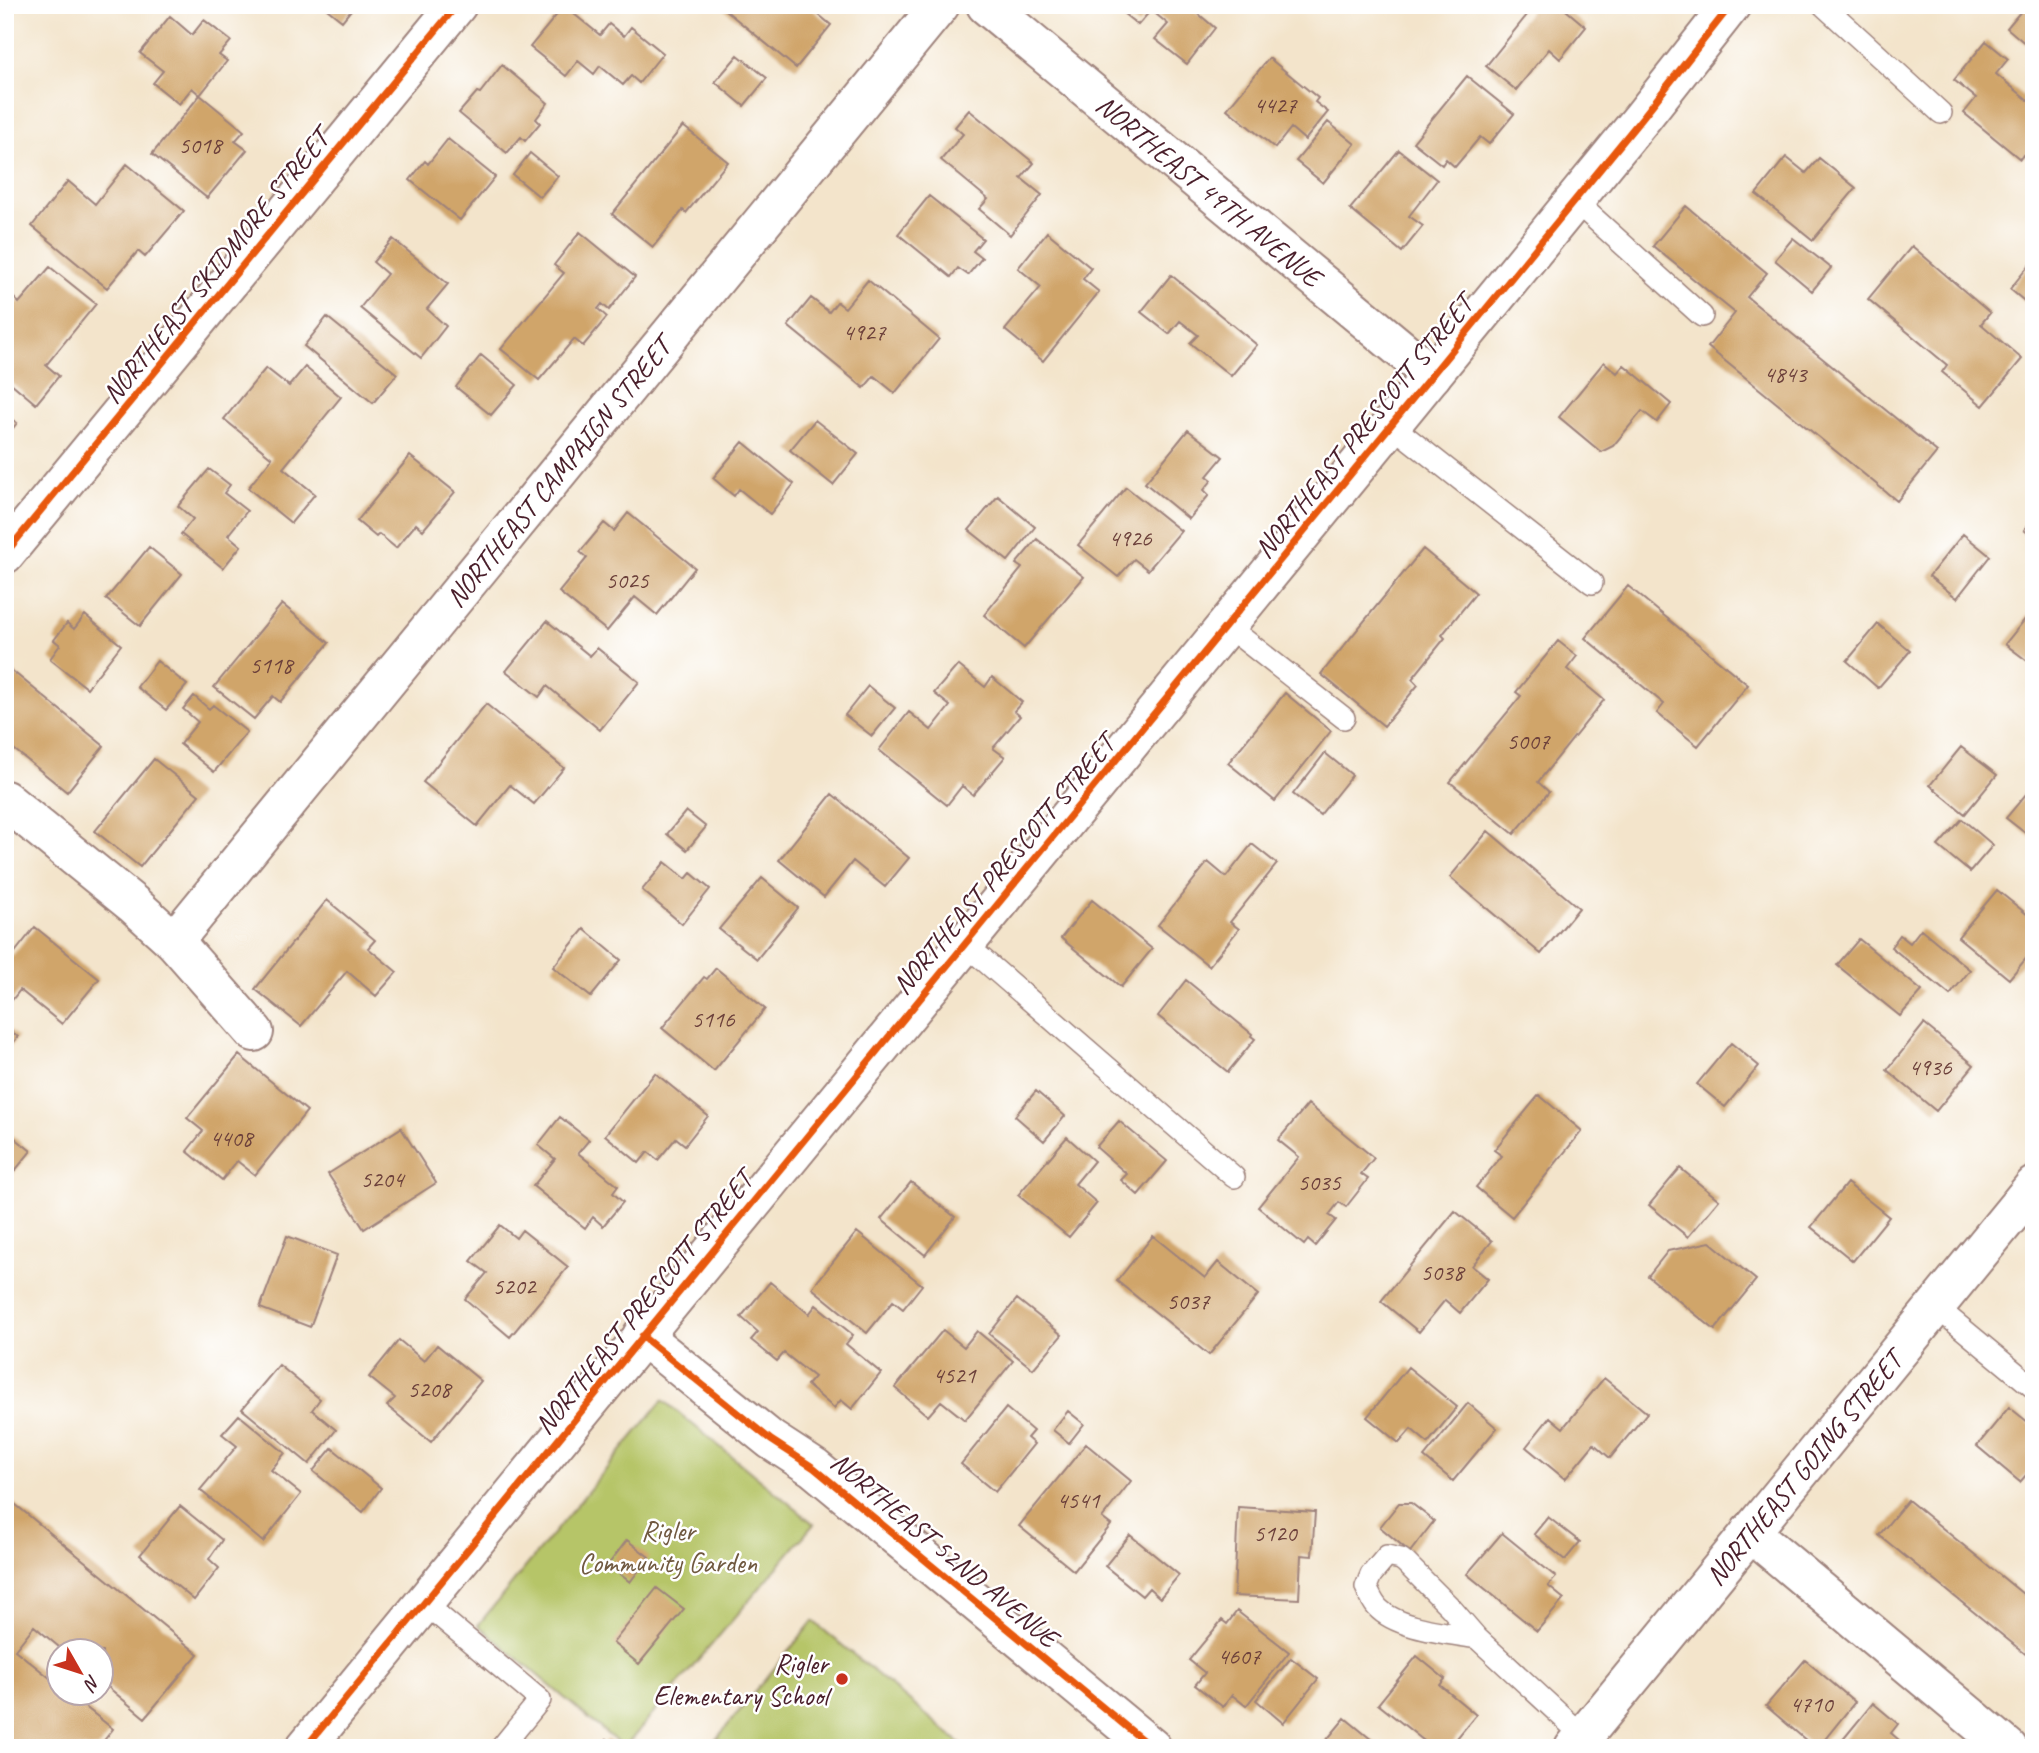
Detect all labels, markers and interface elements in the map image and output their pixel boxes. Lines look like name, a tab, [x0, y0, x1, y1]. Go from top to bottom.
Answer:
street label: NORTHEAST 49TH AVENUE	[1089, 87, 1331, 296]
house number: 4427	[1253, 90, 1298, 120]
street label: NORTHEAST SKIDMORE STREET	[94, 117, 341, 410]
house number: 5018	[178, 130, 224, 160]
street label: NORTHEAST PRESCOTT STREET	[1246, 283, 1484, 565]
house number: 4927	[842, 317, 887, 347]
street label: NORTHEAST CAMPAIGN STREET	[438, 325, 683, 614]
house number: 4843	[1763, 359, 1809, 389]
house number: 4926	[1108, 523, 1153, 553]
house number: 5025	[605, 565, 650, 595]
house number: 5118	[249, 650, 295, 680]
street label: NORTHEAST PRESCOTT STREET	[884, 722, 1126, 1001]
house number: 5007	[1506, 726, 1551, 756]
house number: 5116	[691, 1004, 736, 1034]
house number: 4936	[1908, 1052, 1953, 1082]
house number: 4408	[209, 1123, 255, 1153]
street label: NORTHEAST PRESCOTT STREET	[526, 1159, 764, 1441]
house number: 5204	[360, 1164, 406, 1194]
house number: 5035	[1297, 1167, 1342, 1197]
house number: 5038	[1420, 1257, 1466, 1287]
house number: 5202	[492, 1271, 538, 1301]
house number: 5037	[1166, 1286, 1211, 1316]
street label: NORTHEAST GOING STREET	[1698, 1339, 1914, 1592]
house number: 4521	[932, 1360, 977, 1390]
house number: 5208	[407, 1374, 453, 1404]
street label: NORTHEAST 52ND AVENUE	[824, 1444, 1068, 1657]
house number: 4541	[1056, 1485, 1101, 1515]
park label: Rigler Community Garden	[579, 1513, 758, 1580]
house number: 5120	[1253, 1518, 1299, 1548]
north arrow	[46, 1638, 116, 1708]
house number: 4607	[1217, 1641, 1262, 1671]
place label: Rigler Elementary School	[653, 1646, 833, 1713]
text: N	[77, 1670, 105, 1697]
marker: Rigler Elementary School	[834, 1671, 850, 1687]
house number: 4710	[1789, 1689, 1835, 1719]

